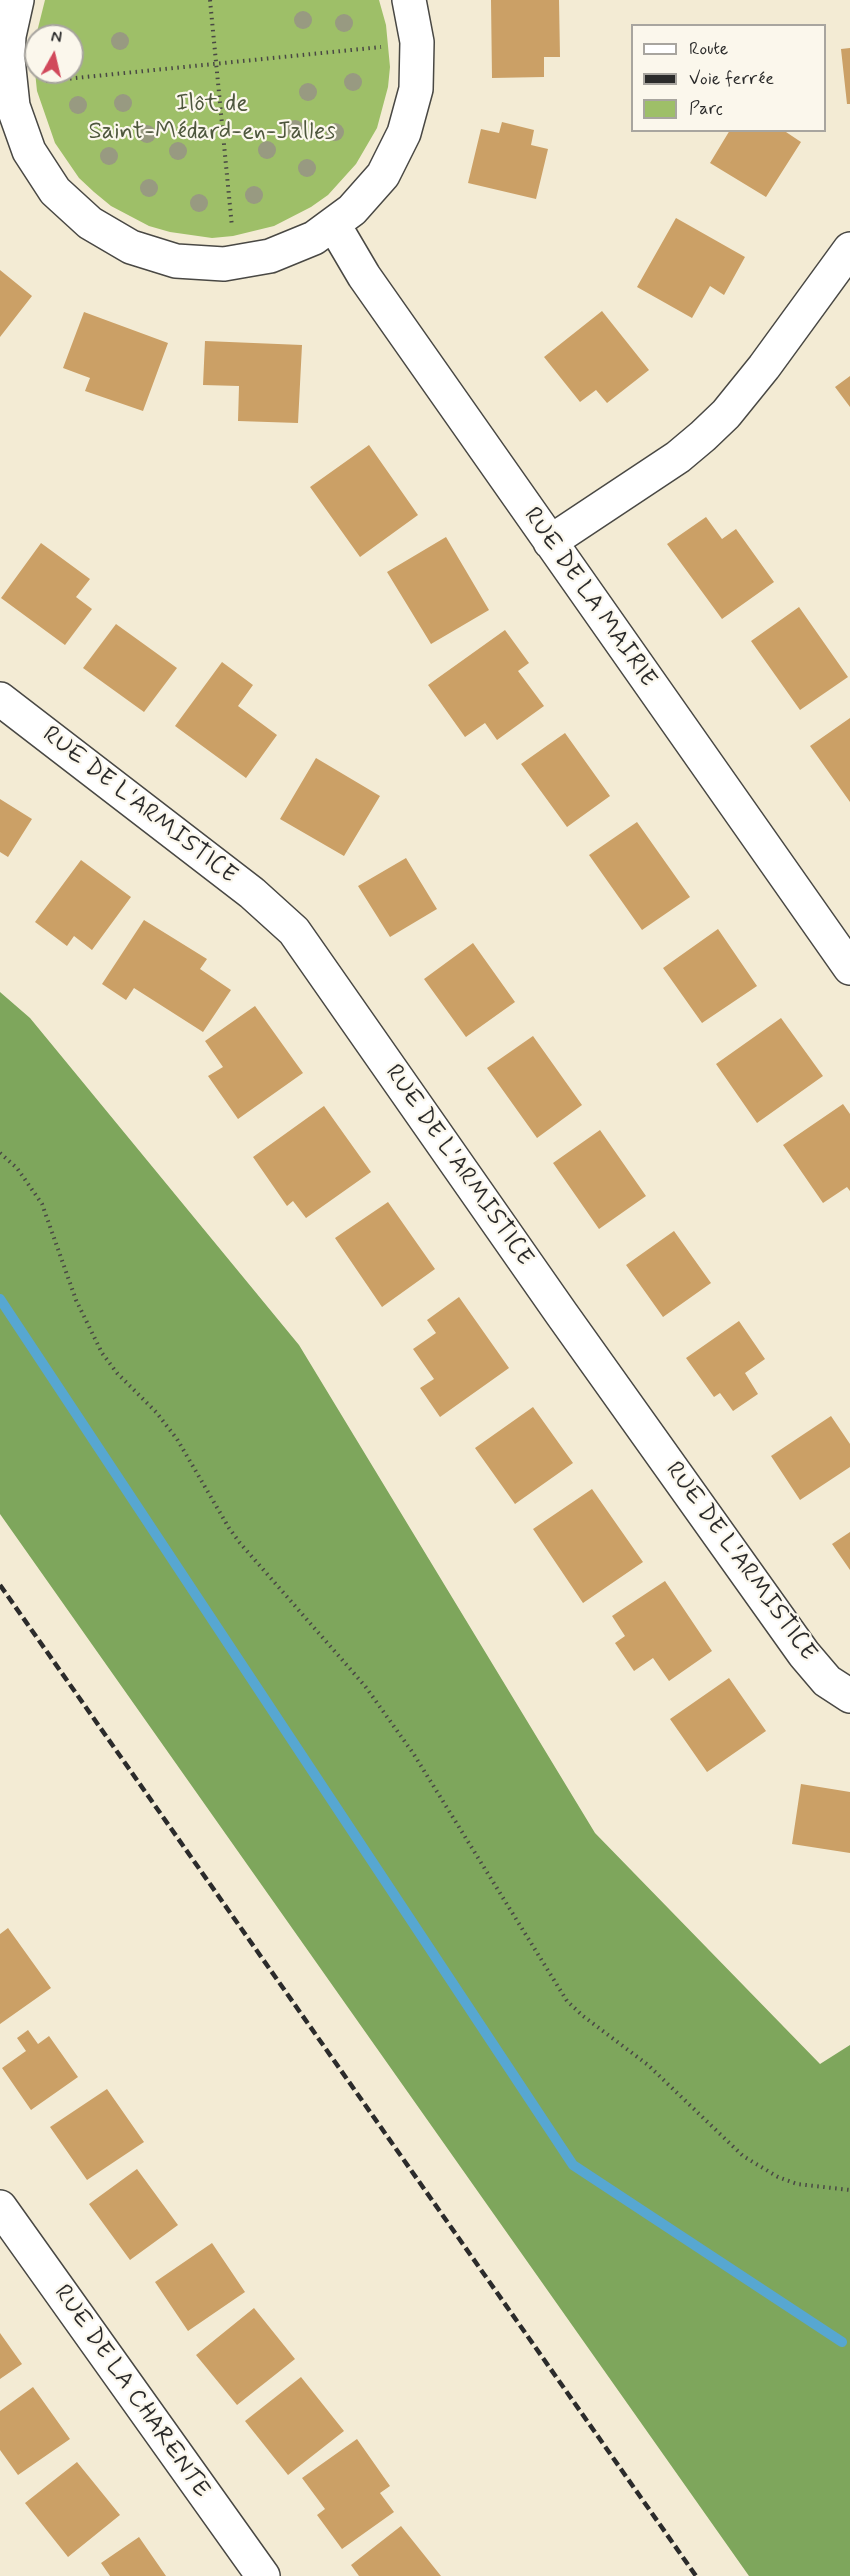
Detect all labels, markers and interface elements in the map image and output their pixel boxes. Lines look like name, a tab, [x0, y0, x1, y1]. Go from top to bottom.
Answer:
north arrow	[24, 24, 84, 84]
legend	[631, 24, 826, 132]
text: N	[50, 27, 63, 49]
text: Route	[689, 37, 728, 61]
text: Voie ferrée	[689, 67, 774, 91]
park label: Ilôt de Saint-Médard-en-Jalles	[88, 91, 336, 147]
text: Parc	[689, 97, 723, 121]
street label: RUE DE LA MAIRIE	[516, 503, 662, 693]
street label: RUE DE L'ARMISTICE	[36, 721, 242, 891]
street label: RUE DE L'ARMISTICE	[378, 1060, 538, 1272]
street label: RUE DE L'ARMISTICE	[658, 1457, 822, 1667]
street label: RUE DE LA CHARENTE	[47, 2280, 215, 2504]

